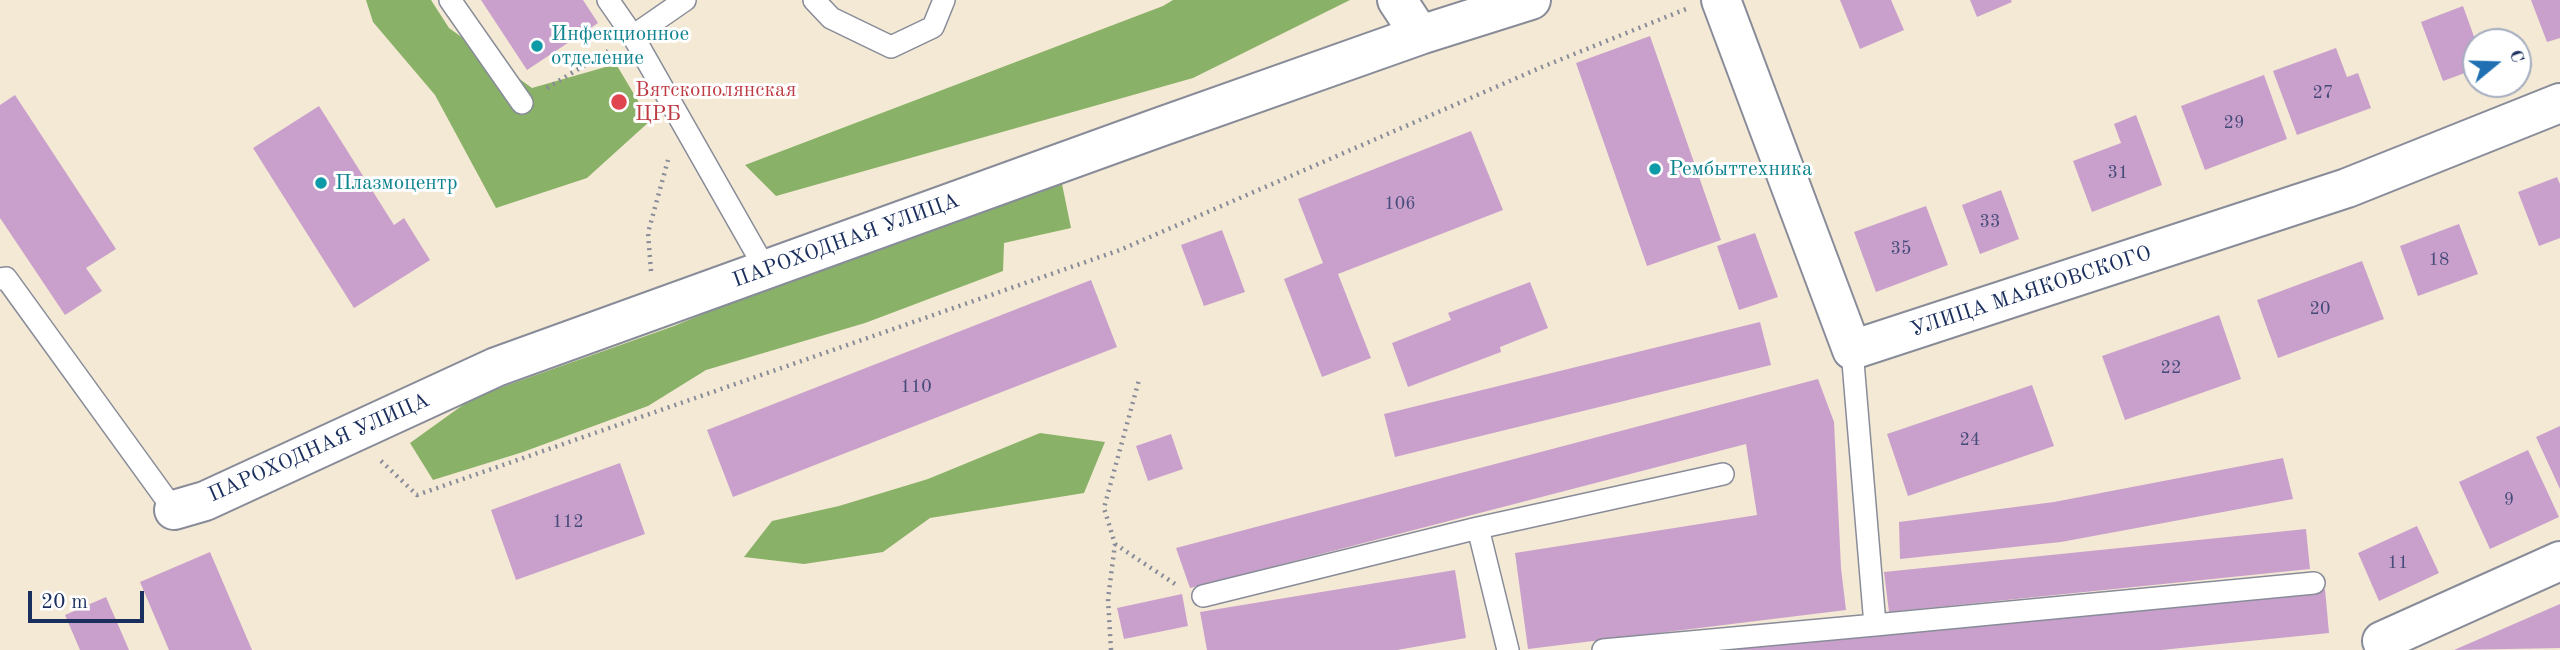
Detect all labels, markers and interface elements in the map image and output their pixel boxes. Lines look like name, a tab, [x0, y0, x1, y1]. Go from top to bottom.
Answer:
place label: Инфекционное отделение	[551, 21, 689, 71]
north arrow	[2462, 28, 2532, 98]
marker: Инфекционное отделение	[529, 38, 545, 54]
text: С	[2504, 48, 2526, 66]
place label: Вятскополянская ЦРБ	[635, 77, 796, 127]
house number: 27	[2313, 82, 2333, 104]
marker: Вятскополянская ЦРБ	[609, 92, 629, 112]
house number: 29	[2224, 112, 2244, 134]
place label: Рембыттехника	[1669, 156, 1812, 182]
marker: Рембыттехника	[1647, 161, 1663, 177]
house number: 31	[2108, 162, 2128, 184]
place label: Плазмоцентр	[335, 170, 458, 196]
marker: Плазмоцентр	[313, 175, 329, 191]
street label: ПАРОХОДНАЯ УЛИЦА	[729, 188, 963, 294]
house number: 106	[1384, 193, 1416, 215]
house number: 33	[1980, 211, 2000, 233]
house number: 35	[1891, 238, 1911, 260]
street label: УЛИЦА МАЯКОВСКОГО	[1907, 241, 2155, 343]
house number: 18	[2429, 249, 2449, 271]
house number: 20	[2310, 298, 2330, 320]
house number: 22	[2161, 357, 2181, 379]
house number: 110	[900, 376, 932, 398]
street label: ПАРОХОДНАЯ УЛИЦА	[205, 388, 433, 508]
house number: 24	[1960, 429, 1980, 451]
house number: 9	[2504, 489, 2514, 511]
house number: 112	[552, 511, 584, 533]
house number: 11	[2388, 552, 2408, 574]
scale bar	[32, 576, 147, 620]
text: 20 m	[41, 592, 88, 613]

